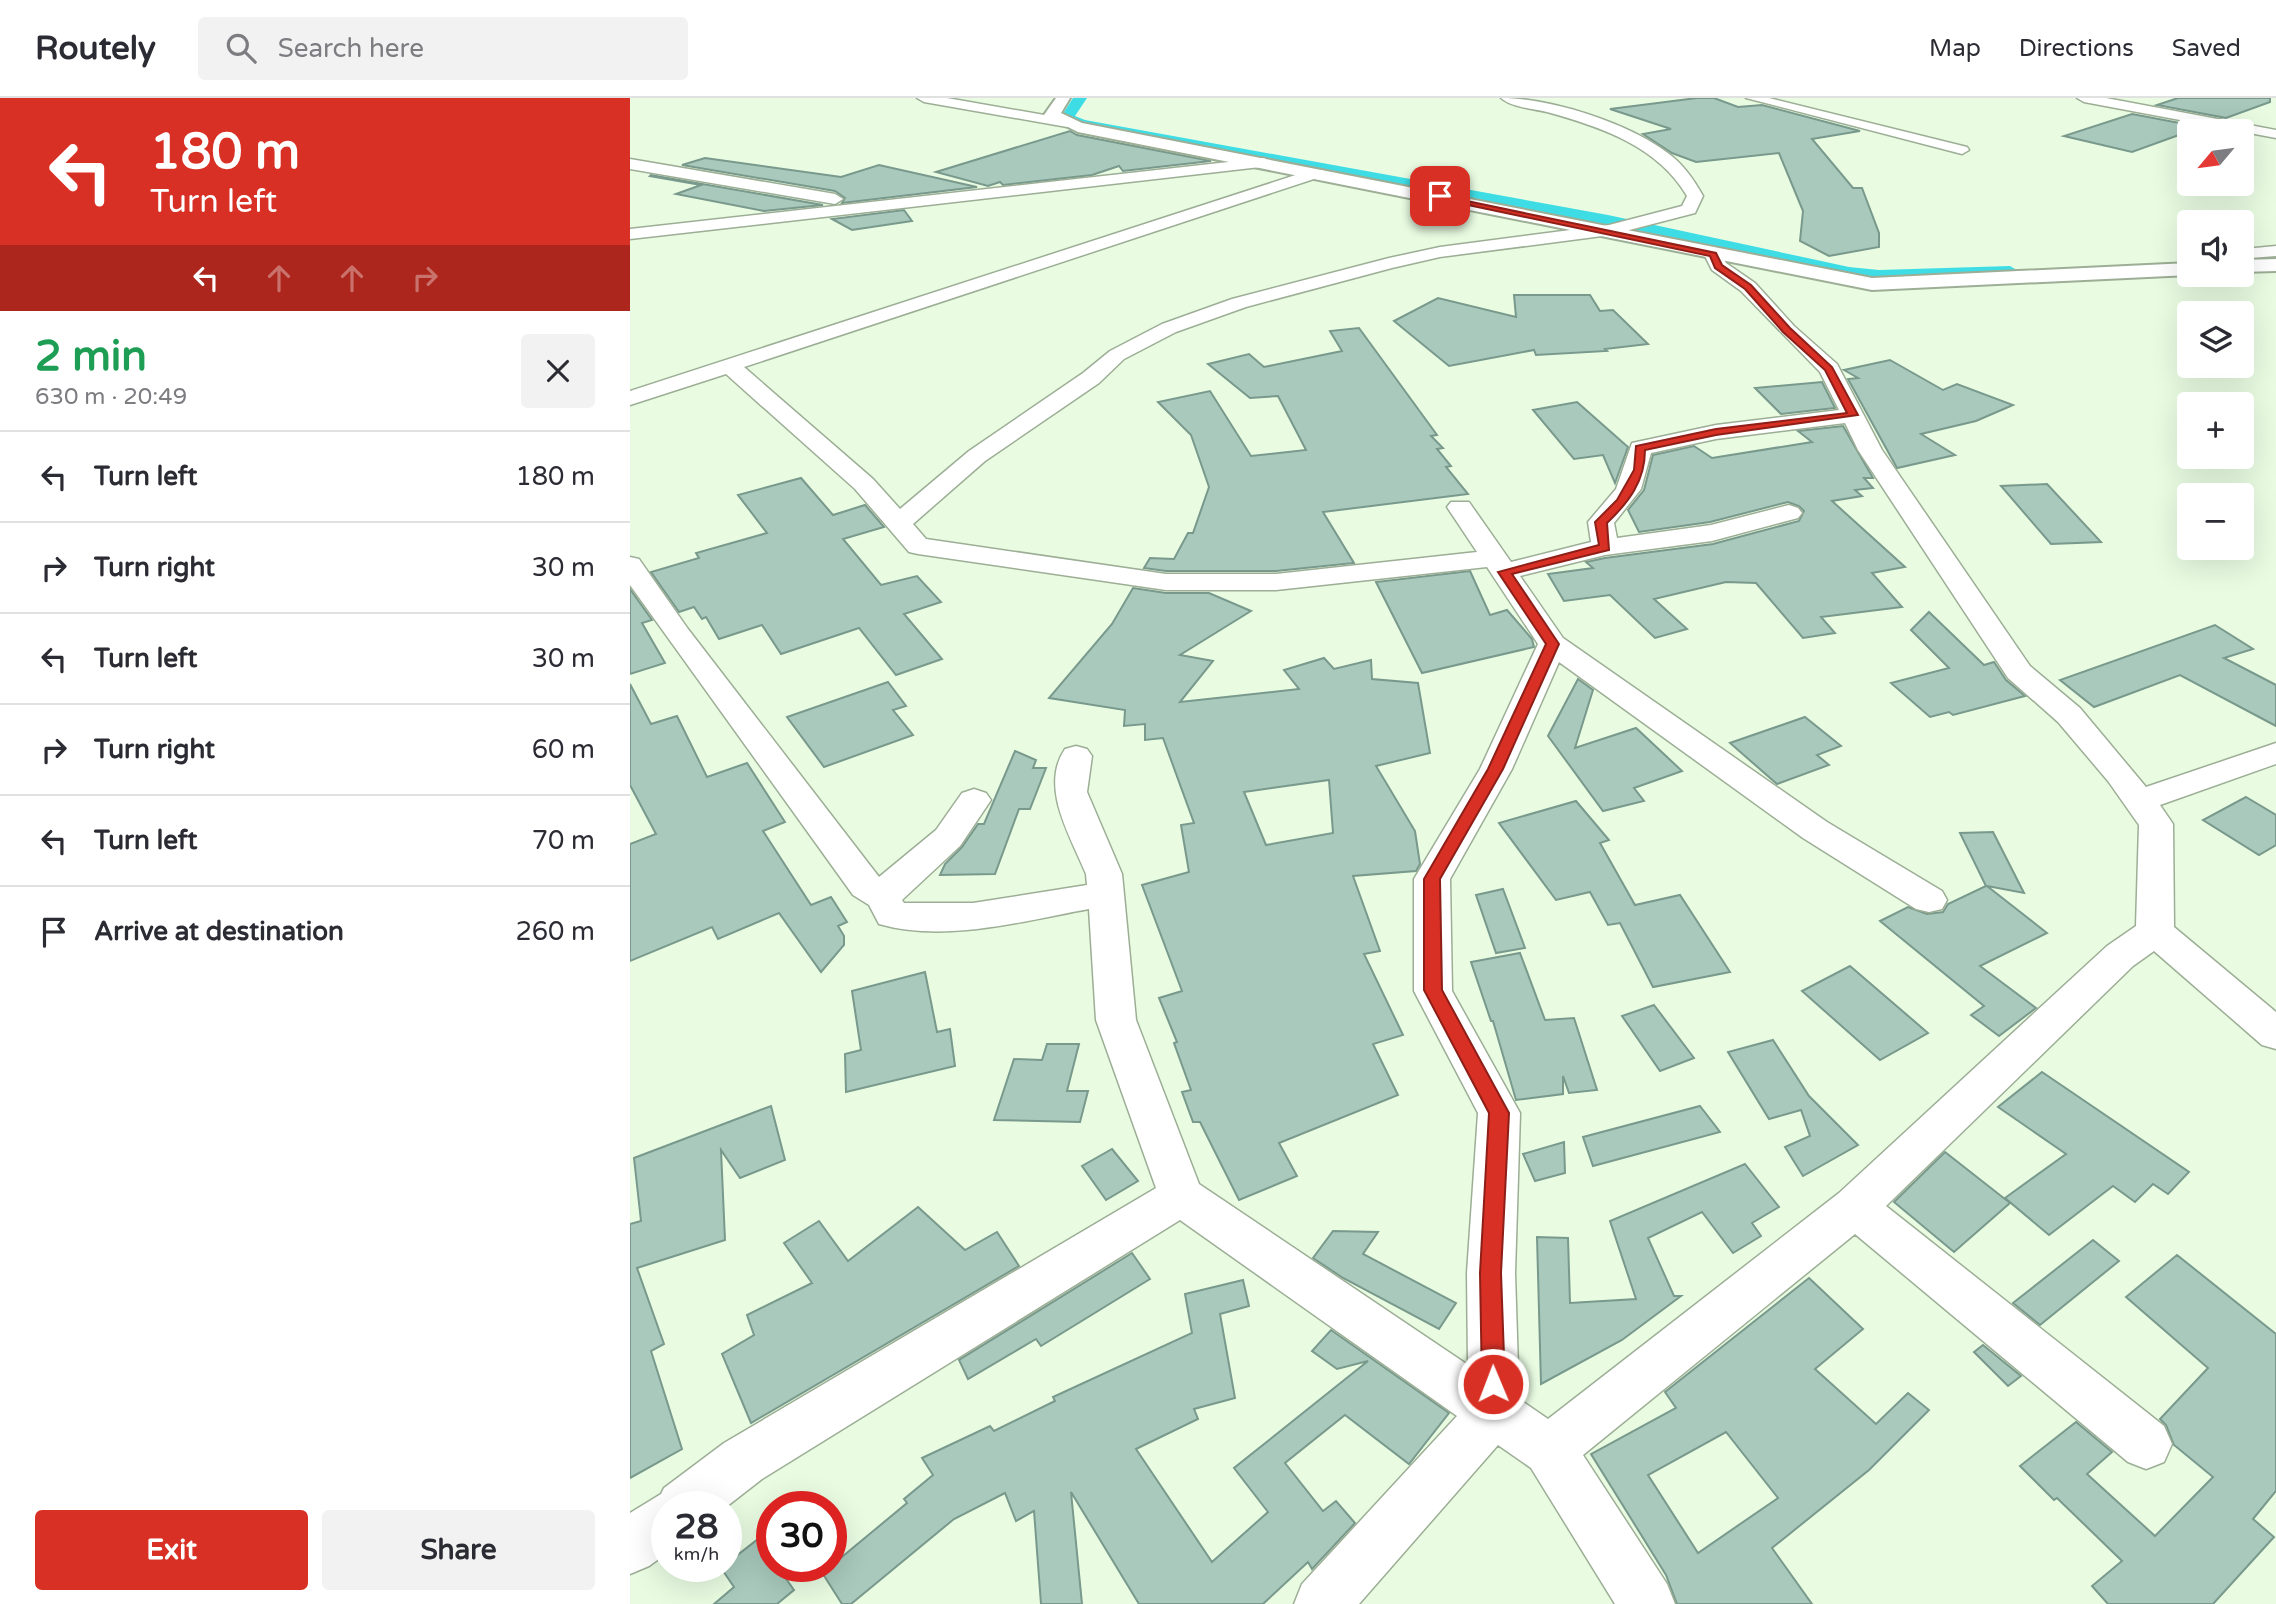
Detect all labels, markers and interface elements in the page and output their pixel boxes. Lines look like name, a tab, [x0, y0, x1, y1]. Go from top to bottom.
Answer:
search box	[198, 17, 688, 80]
text: Routely	[35, 29, 156, 68]
icon: search	[222, 29, 260, 67]
text: Search here	[278, 33, 424, 64]
text: Map	[1929, 34, 1981, 63]
text: Directions	[2019, 34, 2134, 63]
text: Saved	[2172, 34, 2241, 63]
north arrow	[2177, 119, 2254, 196]
map controls	[2177, 119, 2254, 560]
text: 180 m	[150, 123, 300, 182]
icon: left	[35, 126, 126, 217]
pin	[1410, 166, 1470, 226]
icon: arrive	[1421, 177, 1459, 215]
text: Turn left	[150, 183, 277, 221]
button: sound	[2177, 210, 2254, 287]
icon: left	[187, 259, 225, 297]
icon: ahead	[260, 259, 298, 297]
icon: ahead	[333, 259, 371, 297]
icon: right	[406, 259, 444, 297]
button: layers	[2177, 301, 2254, 378]
text: 2 min	[35, 331, 147, 382]
button: close	[521, 334, 595, 408]
text: 630 m · 20:49	[35, 383, 187, 411]
button: +	[2177, 392, 2254, 469]
icon: left	[35, 458, 73, 496]
text: Turn left	[94, 461, 197, 492]
text: 180 m	[515, 461, 595, 492]
button: −	[2177, 483, 2254, 560]
icon: right	[35, 549, 73, 587]
text: Turn right	[94, 552, 215, 583]
text: 30 m	[532, 552, 595, 583]
icon: left	[35, 640, 73, 678]
text: Turn left	[94, 643, 197, 674]
text: 30 m	[532, 643, 595, 674]
icon: right	[35, 731, 73, 769]
text: Turn right	[94, 734, 215, 765]
text: 60 m	[532, 734, 595, 765]
icon: left	[35, 822, 73, 860]
text: Turn left	[94, 825, 197, 856]
text: 70 m	[532, 825, 595, 856]
icon: arrive	[35, 913, 73, 951]
text: Arrive at destination	[94, 916, 344, 947]
text: 260 m	[515, 916, 595, 947]
position arrow	[1456, 1347, 1530, 1421]
speed limit sign: 30	[756, 1491, 847, 1582]
text: 28	[675, 1506, 718, 1548]
button: Exit	[35, 1510, 308, 1590]
button: Share	[322, 1510, 595, 1590]
text: km/h	[674, 1543, 719, 1565]

